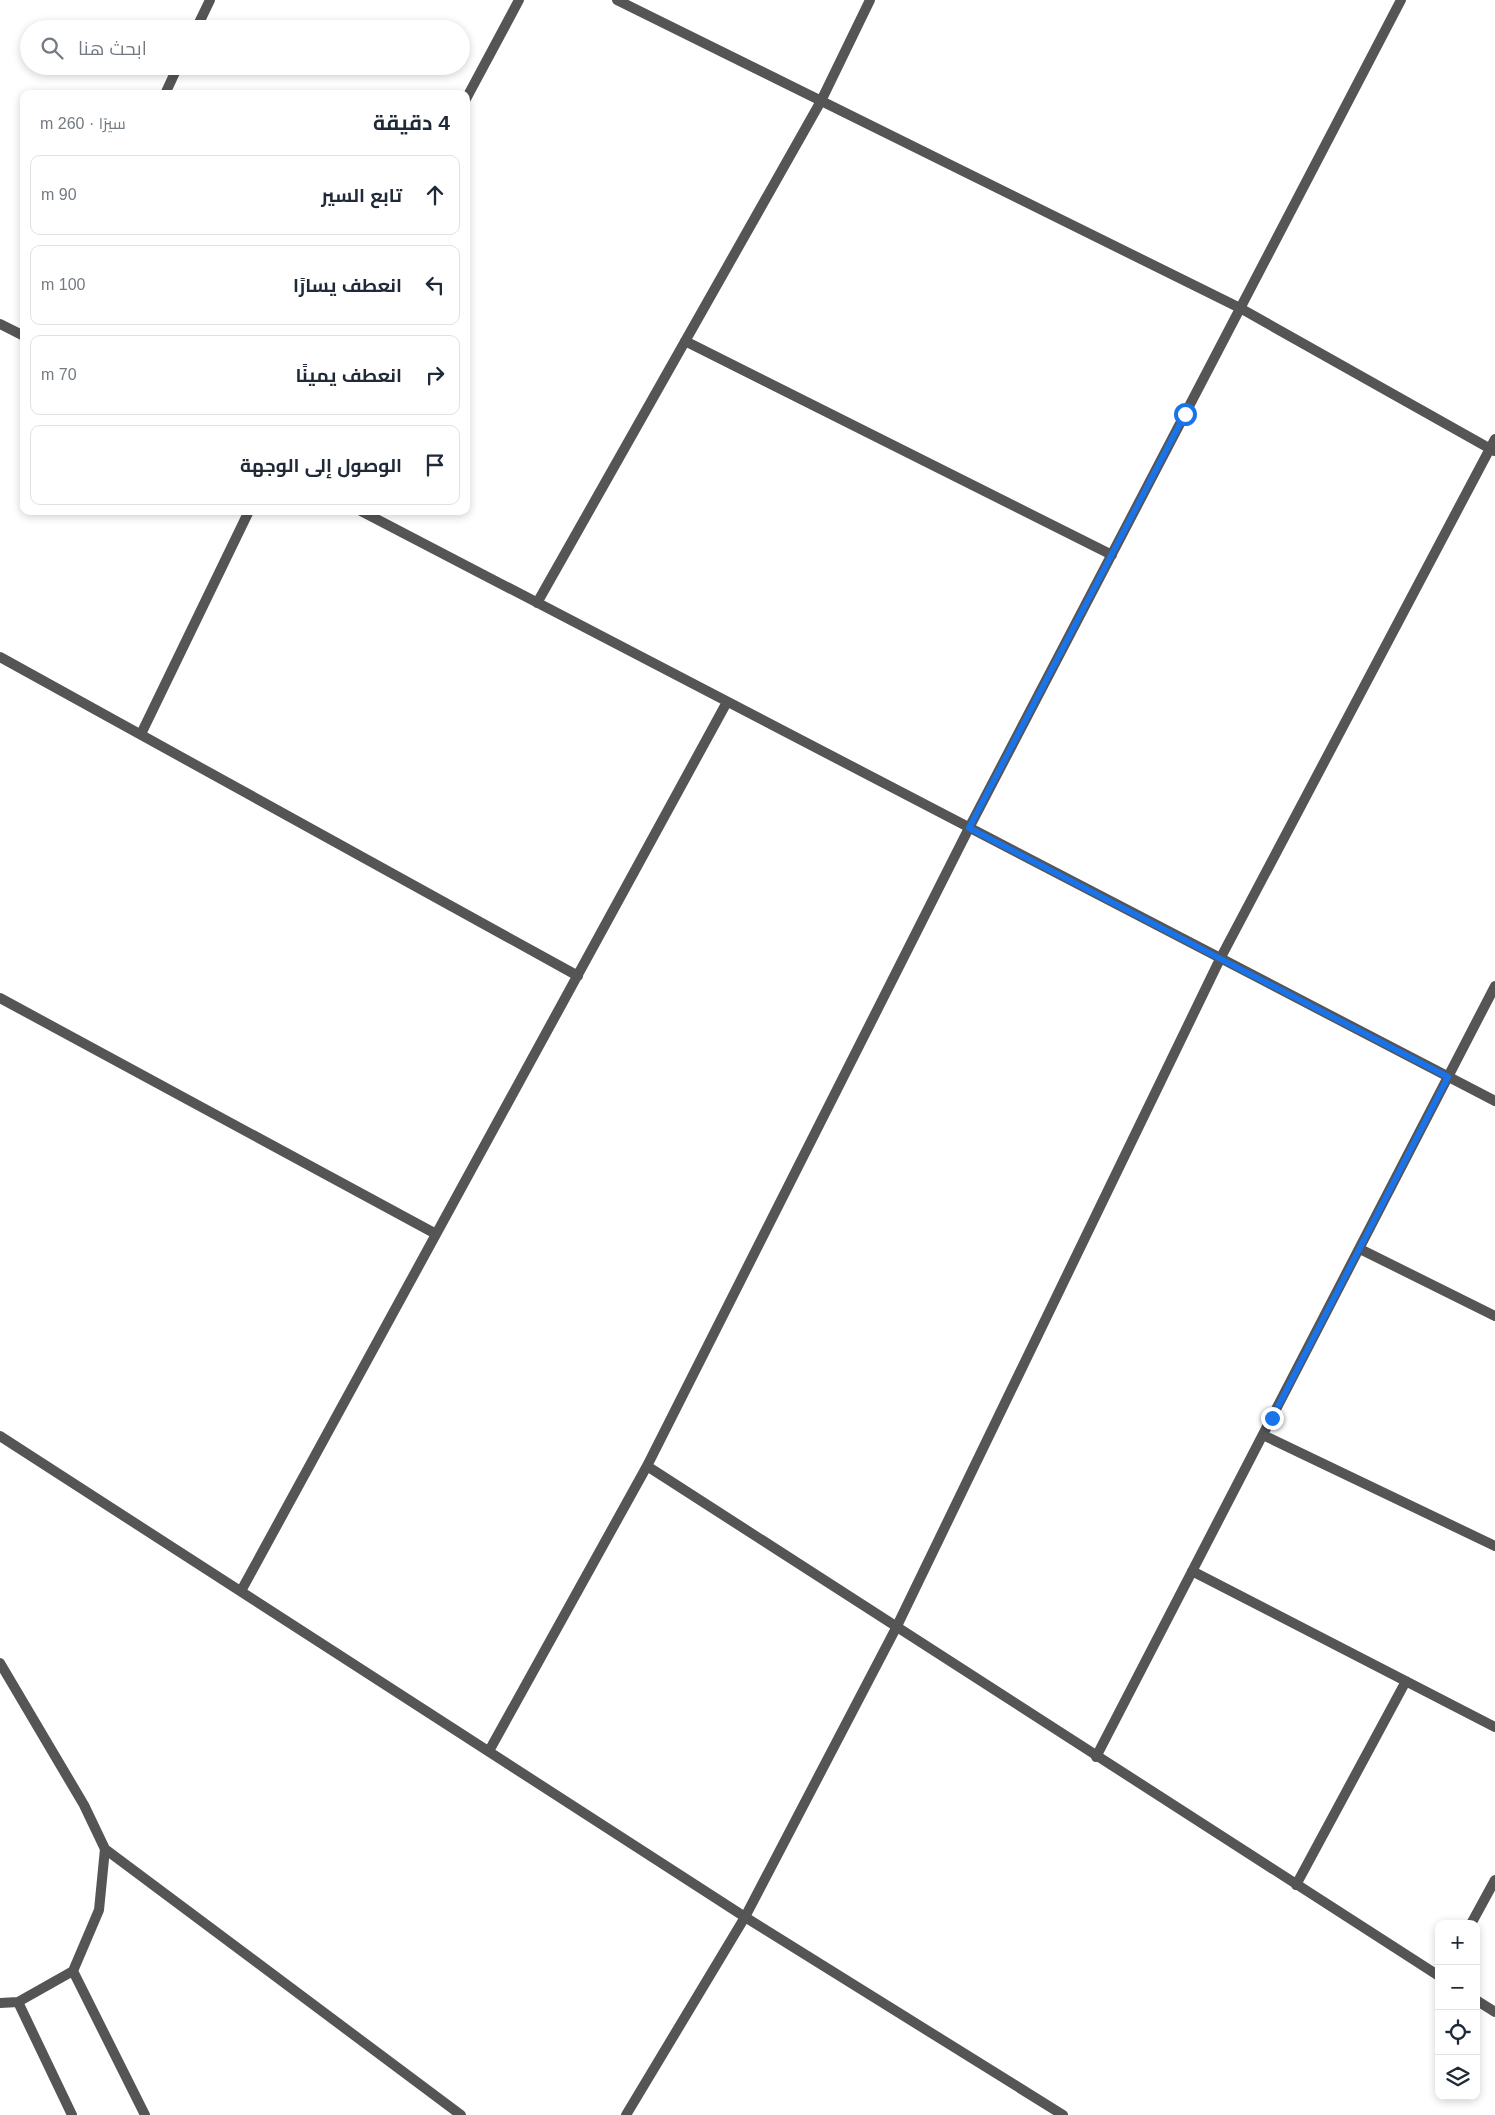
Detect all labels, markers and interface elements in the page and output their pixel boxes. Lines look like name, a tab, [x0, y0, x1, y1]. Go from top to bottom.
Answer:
search box	[20, 20, 470, 75]
icon: search	[38, 34, 66, 62]
text: ابحث هنا	[78, 38, 147, 59]
text: 4 دقيقة	[373, 111, 450, 134]
text: سيرًا · 260 m	[40, 115, 126, 132]
icon: ahead	[421, 181, 449, 209]
text: تابع السير	[321, 185, 402, 206]
text: 90 m	[41, 186, 77, 203]
icon: left	[421, 271, 449, 299]
text: انعطف يسارًا	[293, 275, 402, 296]
text: 100 m	[41, 276, 85, 293]
icon: right	[421, 361, 449, 389]
text: انعطف يمينًا	[295, 365, 402, 386]
text: 70 m	[41, 366, 77, 383]
route start	[1174, 403, 1197, 426]
icon: arrive	[421, 451, 449, 479]
text: الوصول إلى الوجهة	[240, 455, 402, 476]
route end	[1261, 1407, 1284, 1430]
map controls	[1435, 1920, 1480, 2100]
button: +	[1435, 1920, 1480, 1965]
button: −	[1435, 1965, 1480, 2010]
button: locate	[1435, 2010, 1480, 2055]
button: layers	[1435, 2055, 1480, 2100]

